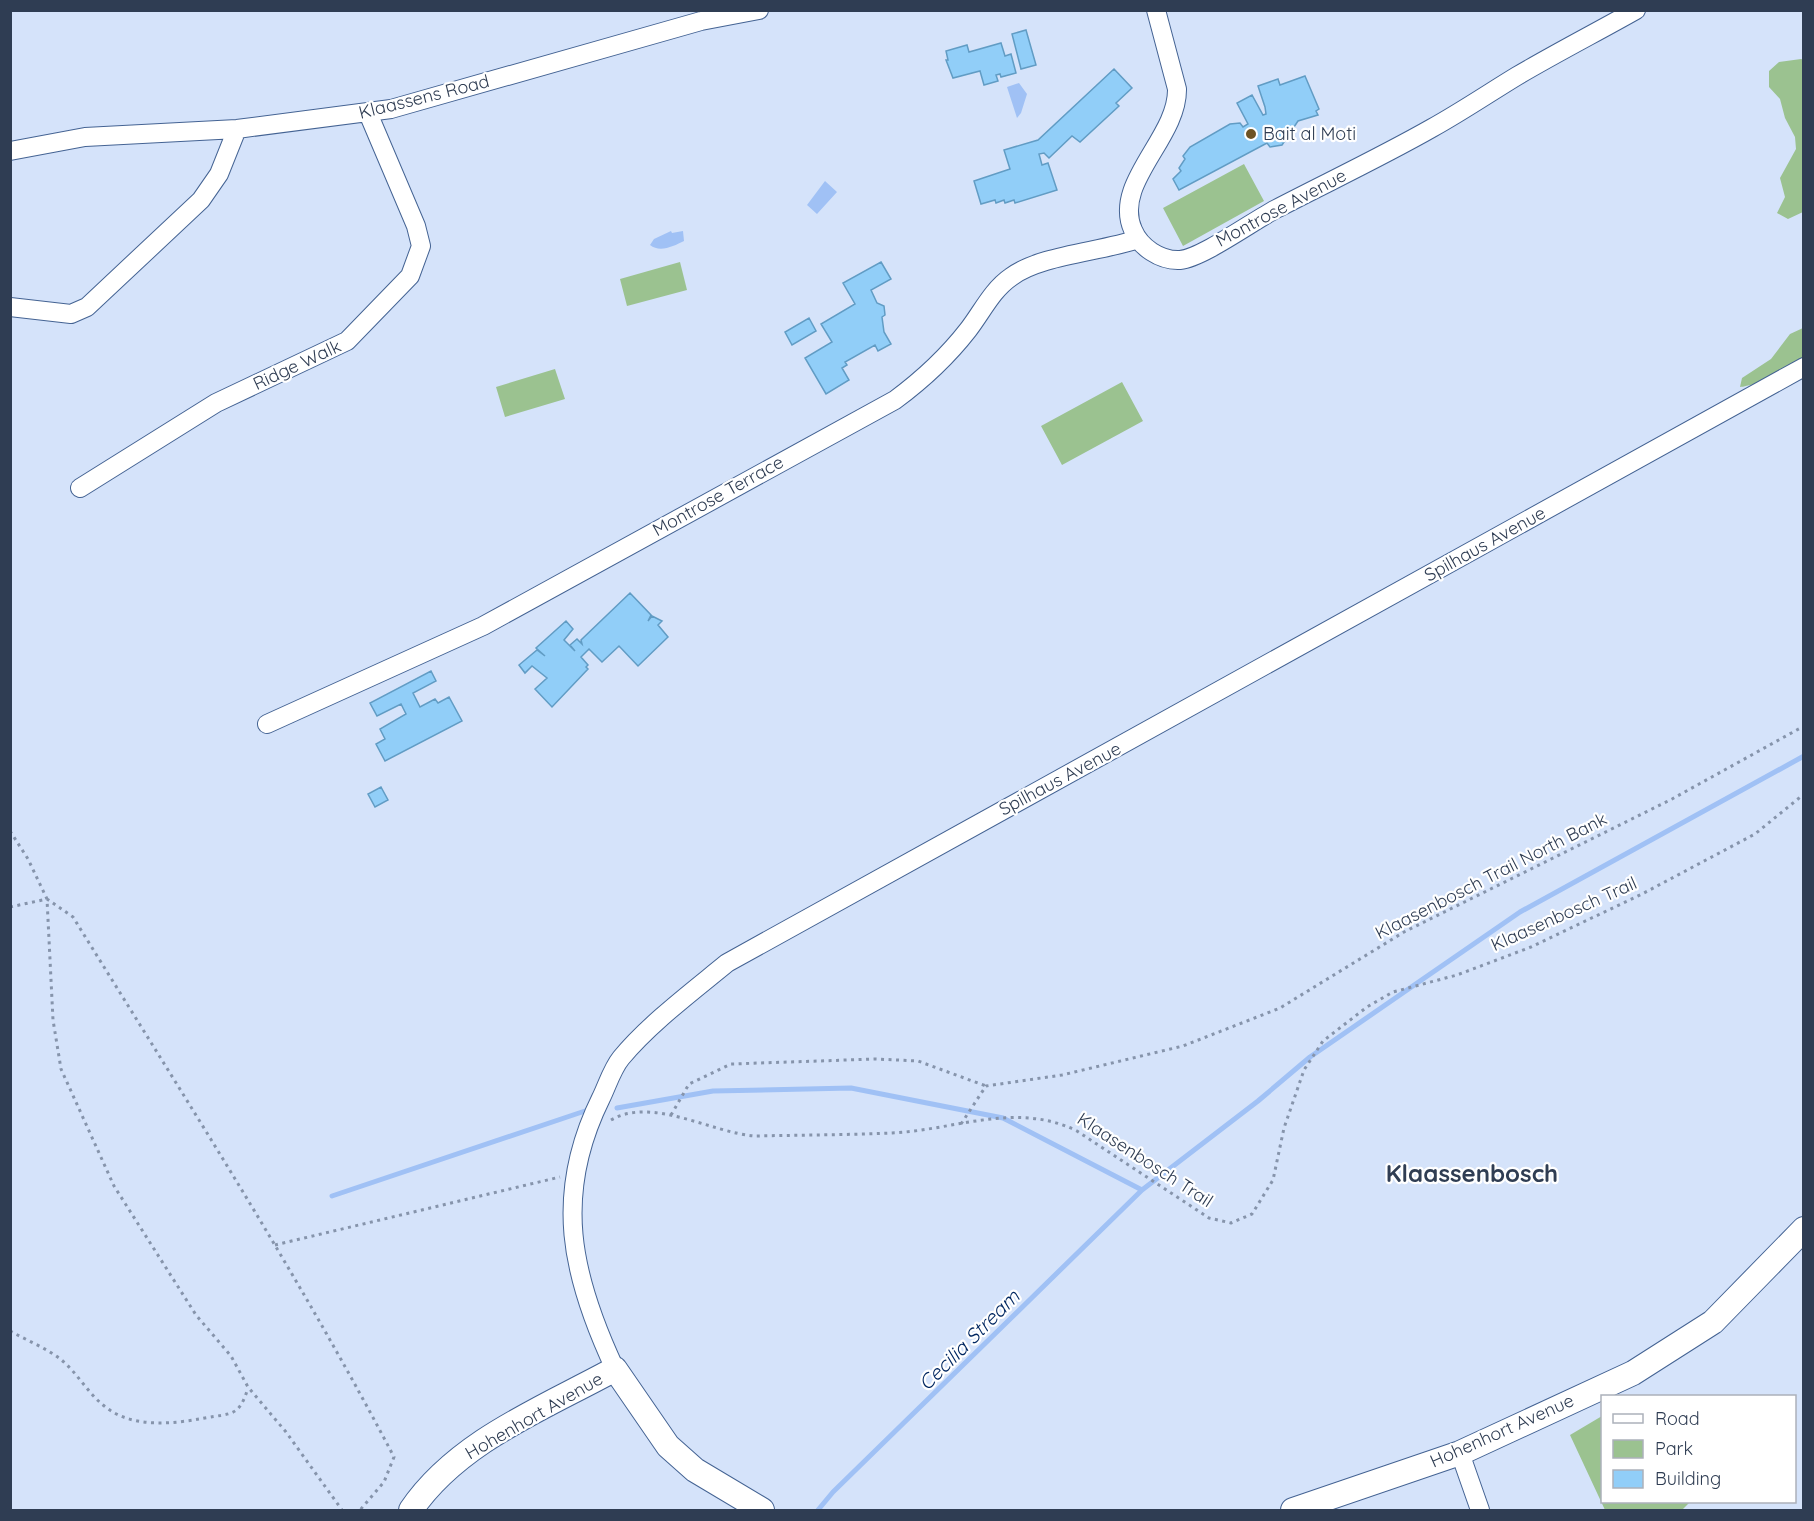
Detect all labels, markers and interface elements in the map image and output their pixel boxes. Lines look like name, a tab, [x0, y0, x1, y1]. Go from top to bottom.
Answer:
street label: Klaassens Road	[356, 69, 492, 124]
place label: Bait al Moti	[1263, 122, 1356, 145]
marker: Bait al Moti	[1244, 127, 1258, 141]
street label: Montrose Avenue	[1211, 163, 1350, 252]
street label: Ridge Walk	[249, 334, 345, 395]
street label: Montrose Terrace	[648, 450, 787, 541]
street label: Spilhaus Avenue	[1420, 501, 1549, 586]
street label: Spilhaus Avenue	[995, 737, 1125, 820]
street label: Klaasenbosch Trail North Bank	[1372, 808, 1610, 944]
street label: Klaasenbosch Trail	[1488, 872, 1640, 956]
street label: Klaasenbosch Trail	[1073, 1107, 1218, 1212]
district label: Klaassenbosch	[1386, 1158, 1558, 1188]
water label: Cecilia Stream	[913, 1283, 1025, 1395]
street label: Hohenhort Avenue	[461, 1367, 607, 1464]
street label: Hohenhort Avenue	[1426, 1388, 1577, 1473]
legend	[1601, 1395, 1796, 1503]
text: Road	[1655, 1407, 1700, 1430]
text: Park	[1655, 1437, 1693, 1460]
text: Building	[1655, 1467, 1721, 1490]

